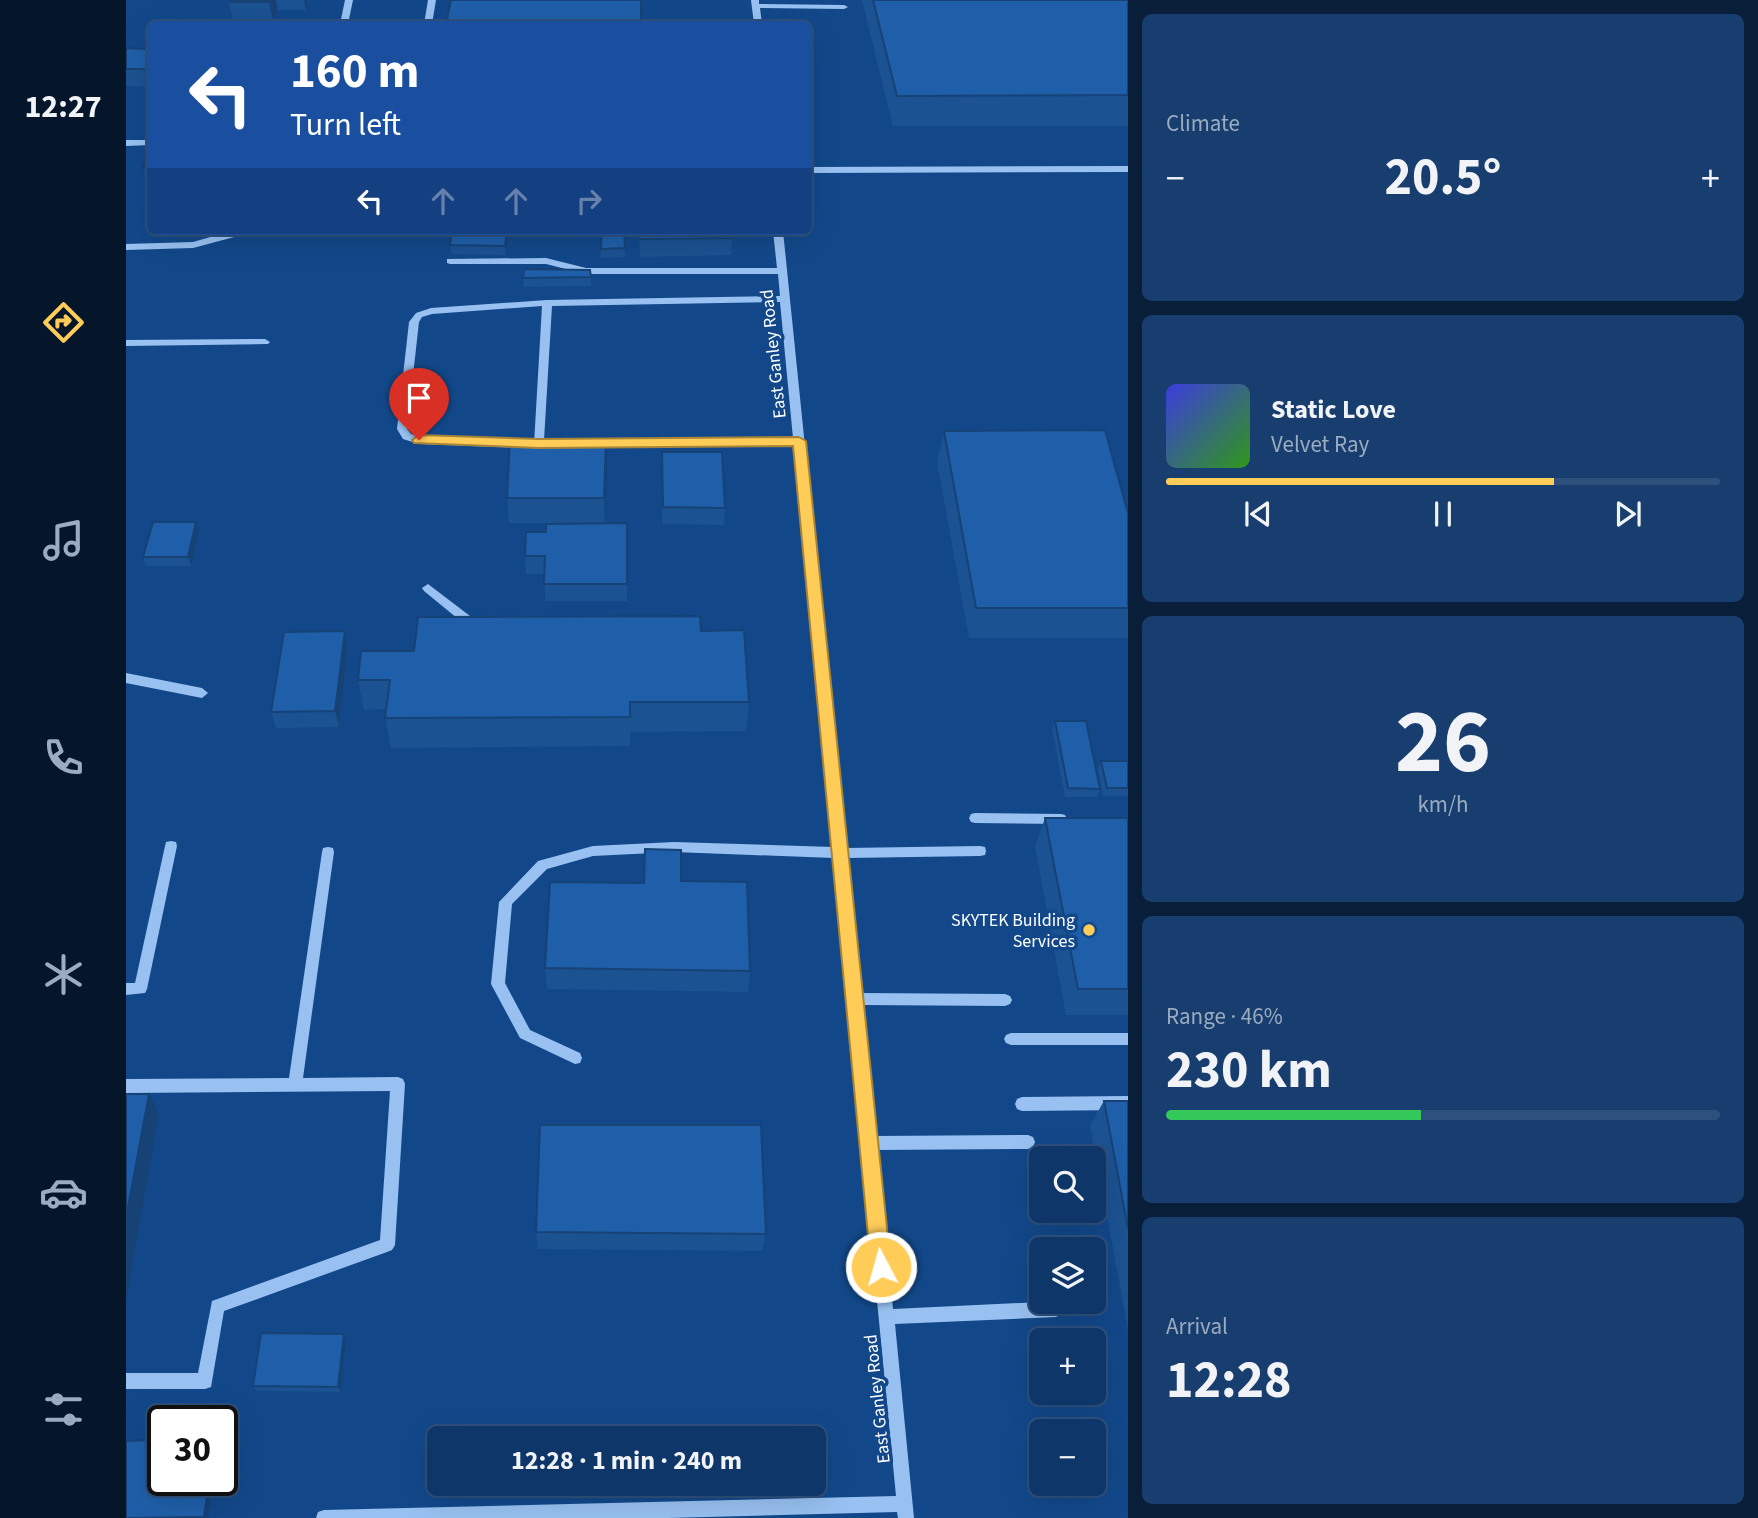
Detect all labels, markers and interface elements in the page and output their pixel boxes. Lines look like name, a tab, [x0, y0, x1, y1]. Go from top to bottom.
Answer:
text: 160 m	[290, 37, 419, 107]
icon: left	[175, 49, 266, 140]
text: 12:27	[24, 84, 102, 130]
text: Turn left	[290, 102, 401, 148]
text: Climate	[1166, 107, 1240, 140]
text: 20.5°	[1385, 141, 1501, 215]
text: −	[1166, 152, 1185, 206]
text: +	[1701, 152, 1720, 206]
icon: left	[351, 182, 389, 220]
icon: ahead	[424, 182, 462, 220]
icon: ahead	[497, 182, 535, 220]
icon: right	[570, 182, 608, 220]
street label: East Ganley Road	[754, 288, 793, 420]
icon: directions	[39, 298, 88, 347]
pin	[389, 368, 449, 440]
icon: arrive	[400, 379, 438, 417]
text: Static Love	[1271, 391, 1396, 428]
text: Velvet Ray	[1271, 428, 1369, 461]
icon: previous	[1239, 495, 1277, 533]
icon: pause	[1424, 495, 1462, 533]
icon: next	[1609, 495, 1647, 533]
icon: music	[39, 516, 88, 565]
text: 26	[1395, 678, 1491, 807]
icon: phone	[39, 733, 88, 782]
text: km/h	[1417, 788, 1469, 821]
place label: SKYTEK Building Services	[951, 908, 1075, 954]
marker: SKYTEK Building Services	[1081, 922, 1097, 938]
icon: climate	[39, 950, 88, 999]
text: Range · 46%	[1166, 1000, 1283, 1033]
text: 230 km	[1166, 1034, 1332, 1108]
map controls	[1029, 1146, 1106, 1496]
button: search	[1029, 1146, 1106, 1223]
icon: car	[39, 1168, 88, 1217]
position arrow	[844, 1230, 918, 1304]
button: layers	[1029, 1237, 1106, 1314]
text: Arrival	[1166, 1310, 1228, 1343]
button: +	[1029, 1328, 1106, 1405]
street label: East Ganley Road	[858, 1333, 897, 1465]
text: 12:28	[1166, 1344, 1291, 1418]
icon: filters	[39, 1385, 88, 1434]
speed limit sign: 30	[147, 1405, 238, 1496]
button: −	[1029, 1419, 1106, 1496]
text: 12:28 · 1 min · 240 m	[511, 1442, 742, 1479]

